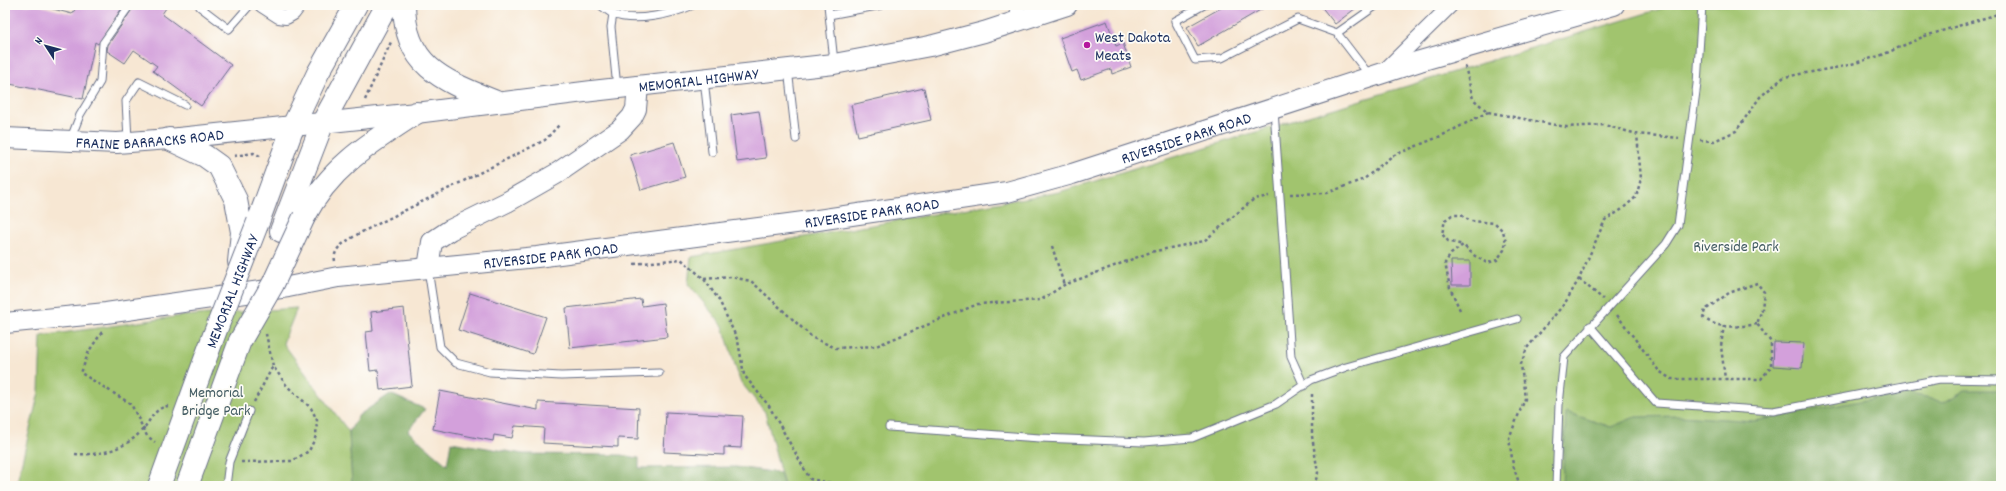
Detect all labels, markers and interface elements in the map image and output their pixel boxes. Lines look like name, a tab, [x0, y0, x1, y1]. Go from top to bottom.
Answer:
north arrow	[26, 26, 66, 66]
place label: West Dakota Meats	[1095, 27, 1171, 68]
text: N	[31, 34, 48, 48]
marker: West Dakota Meats	[1082, 40, 1092, 50]
street label: MEMORIAL HIGHWAY	[638, 63, 761, 100]
street label: RIVERSIDE PARK ROAD	[1119, 108, 1255, 171]
street label: FRAINE BARRACKS ROAD	[75, 124, 225, 157]
street label: RIVERSIDE PARK ROAD	[803, 193, 941, 236]
street label: MEMORIAL HIGHWAY	[201, 231, 266, 352]
park label: Riverside Park	[1693, 236, 1779, 259]
street label: RIVERSIDE PARK ROAD	[482, 237, 620, 276]
park label: Memorial Bridge Park	[182, 382, 250, 423]

